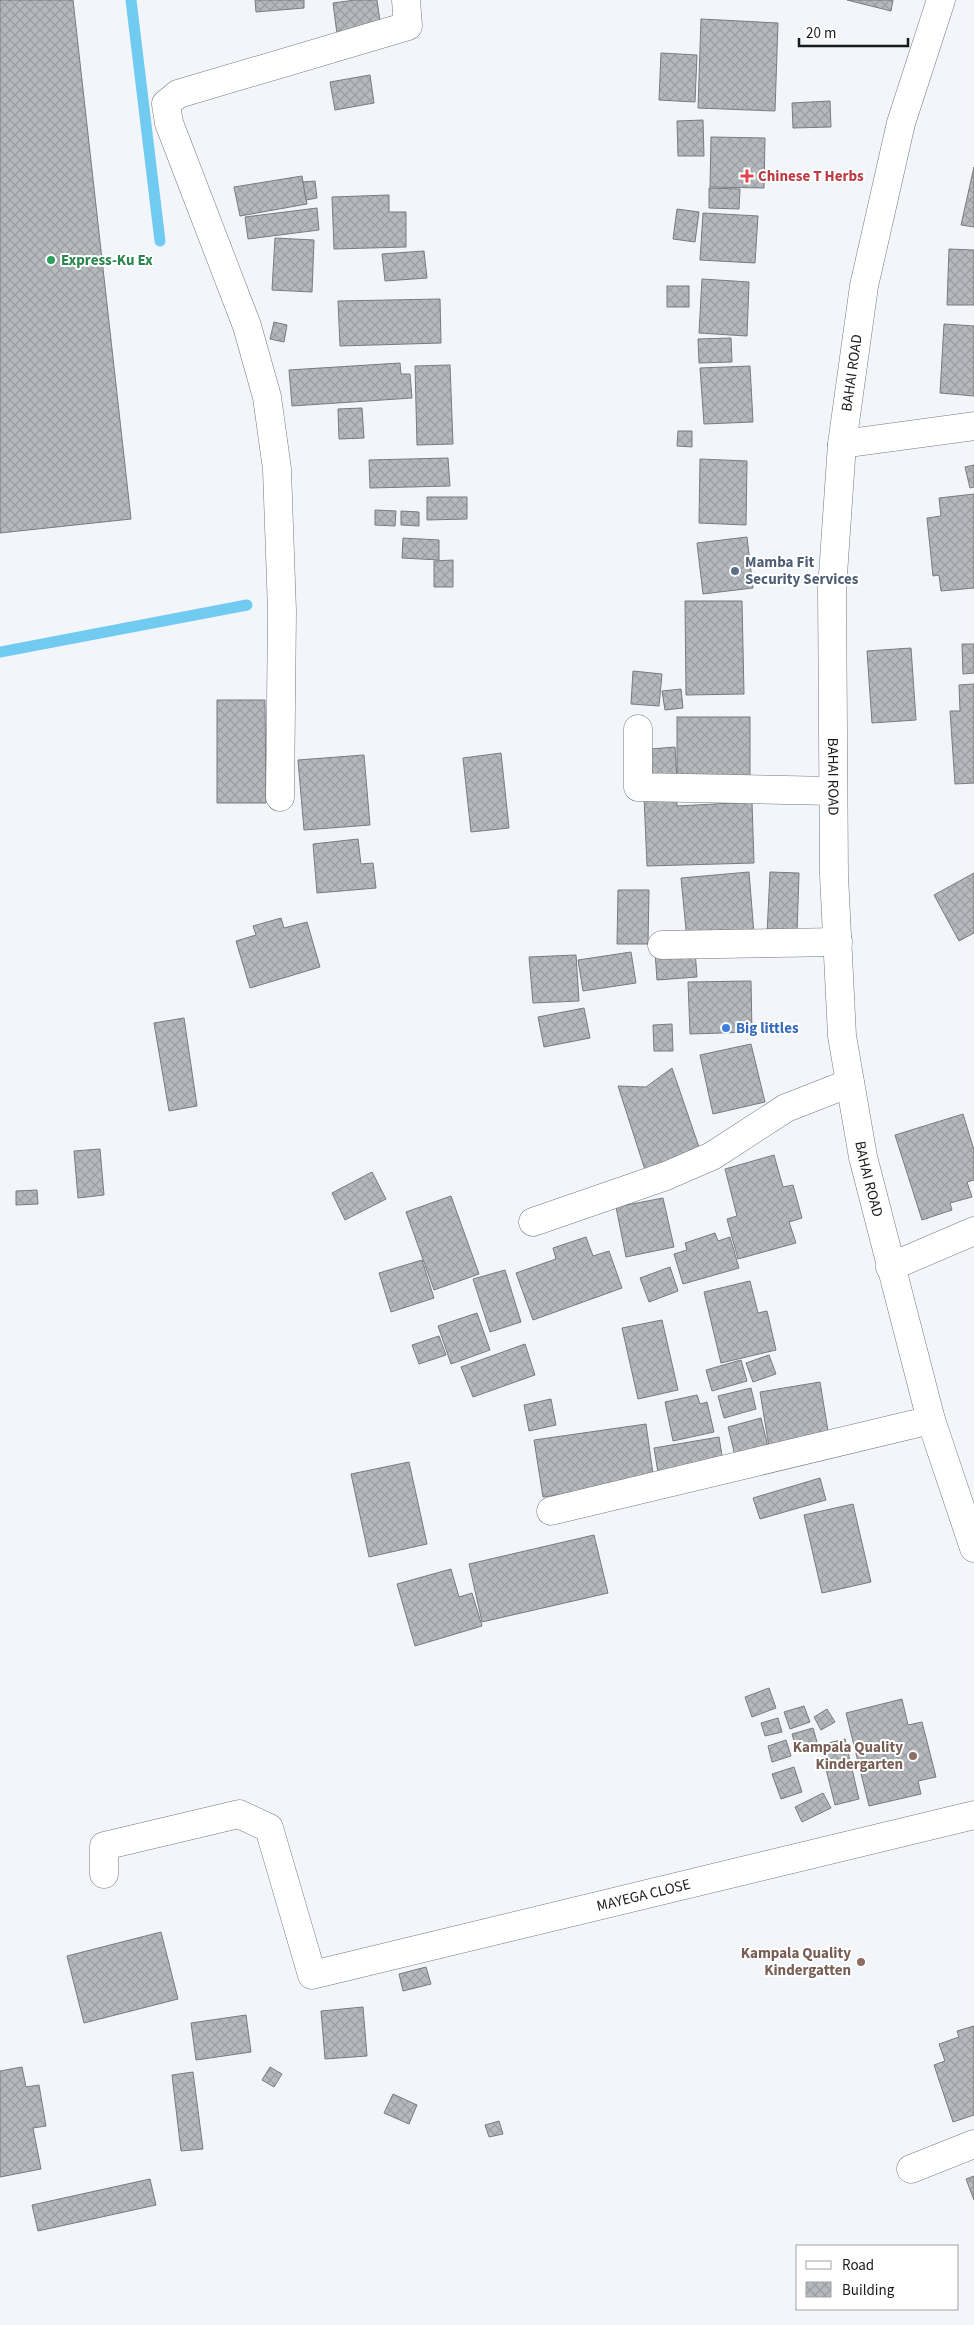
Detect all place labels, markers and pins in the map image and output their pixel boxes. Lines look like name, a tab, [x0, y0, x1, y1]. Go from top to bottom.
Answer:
place label: Chinese T Herbs	[758, 166, 864, 187]
marker: Chinese T Herbs	[740, 169, 754, 183]
place label: Express-Ku Ex	[61, 250, 153, 271]
marker: Express-Ku Ex	[45, 254, 57, 266]
place label: Mamba Fit Security Services	[745, 552, 859, 590]
marker: Mamba Fit Security Services	[729, 565, 741, 577]
place label: Big littles	[736, 1018, 799, 1039]
marker: Big littles	[720, 1022, 732, 1034]
place label: Kampala Quality Kindergarten	[793, 1737, 903, 1775]
marker: Kampala Quality Kindergarten	[907, 1750, 919, 1762]
place label: Kampala Quality Kindergatten	[741, 1943, 851, 1981]
marker: Kampala Quality Kindergatten	[855, 1956, 867, 1968]

